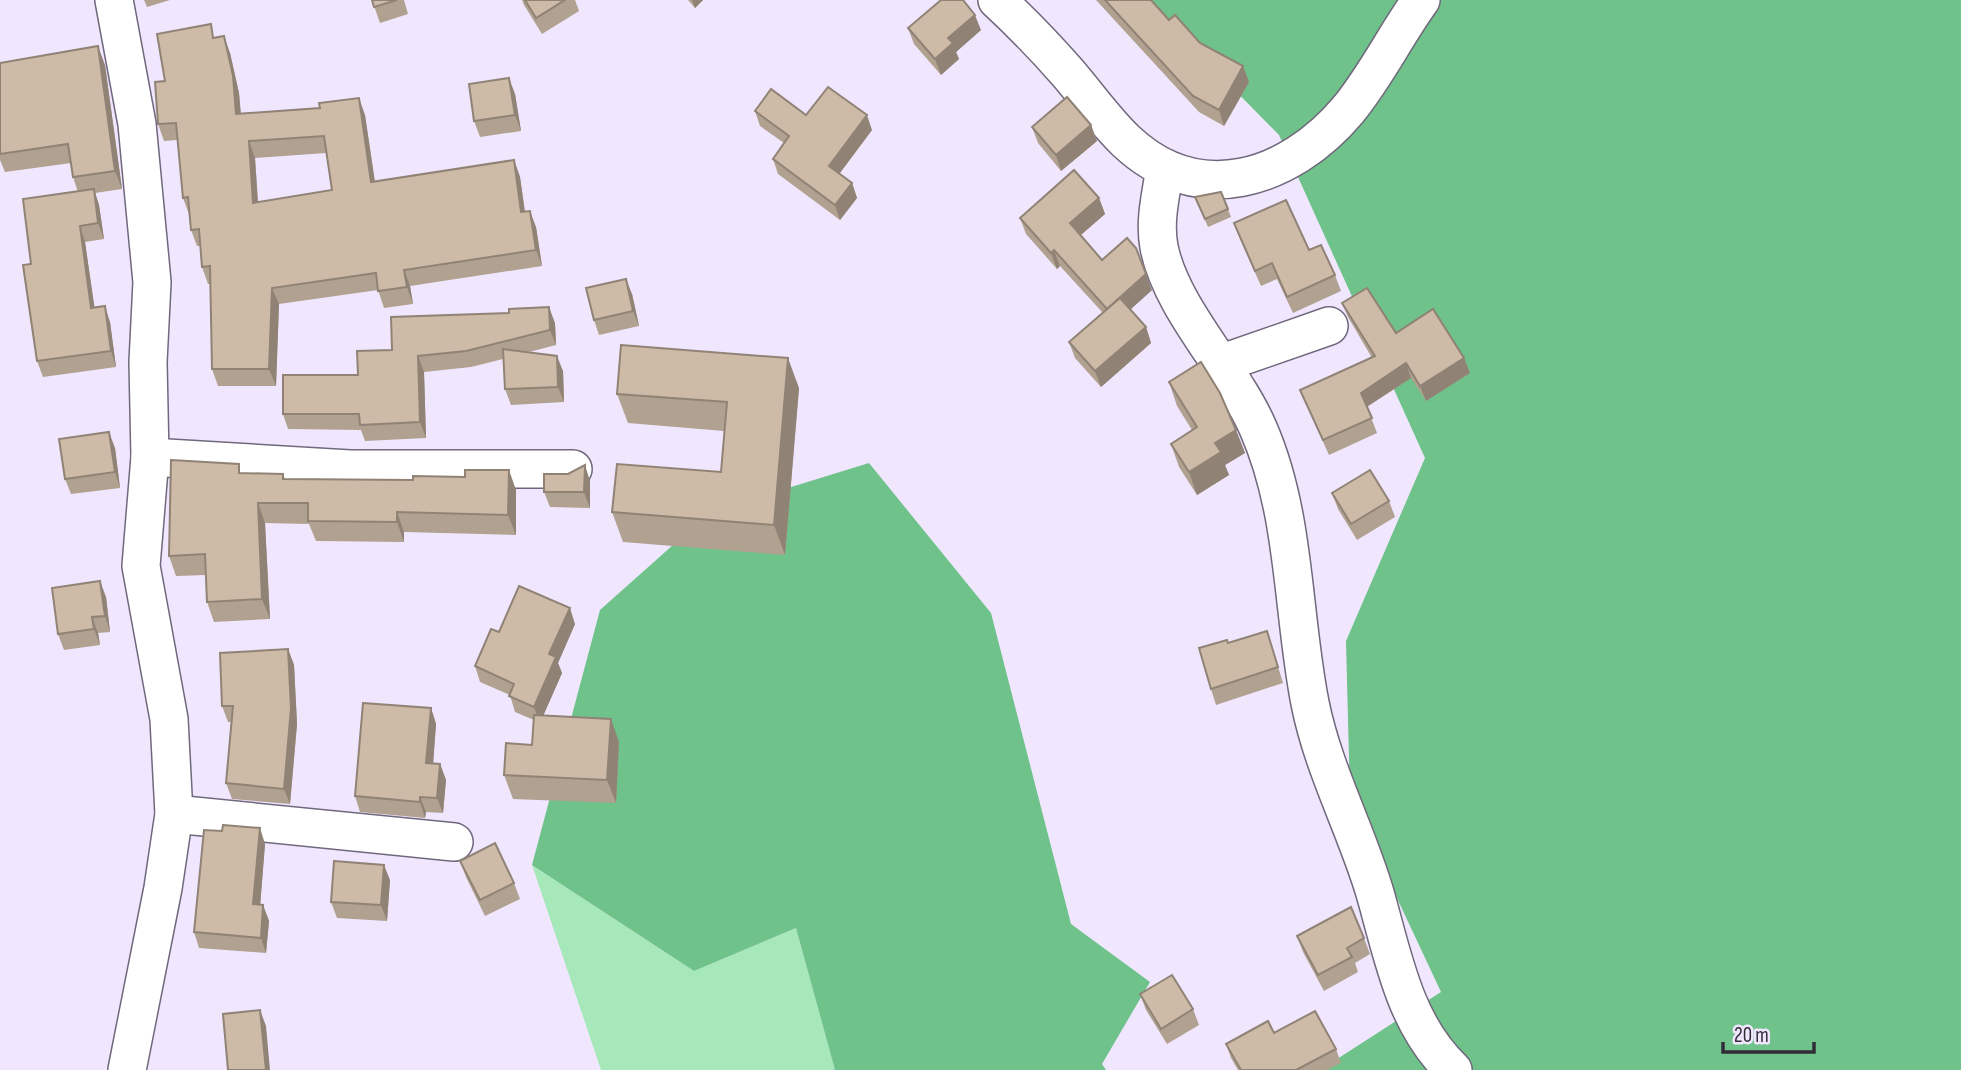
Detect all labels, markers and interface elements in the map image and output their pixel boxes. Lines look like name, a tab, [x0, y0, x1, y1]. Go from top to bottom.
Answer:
scale bar	[1723, 1010, 1814, 1054]
text: 20 m	[1734, 1023, 1769, 1048]

